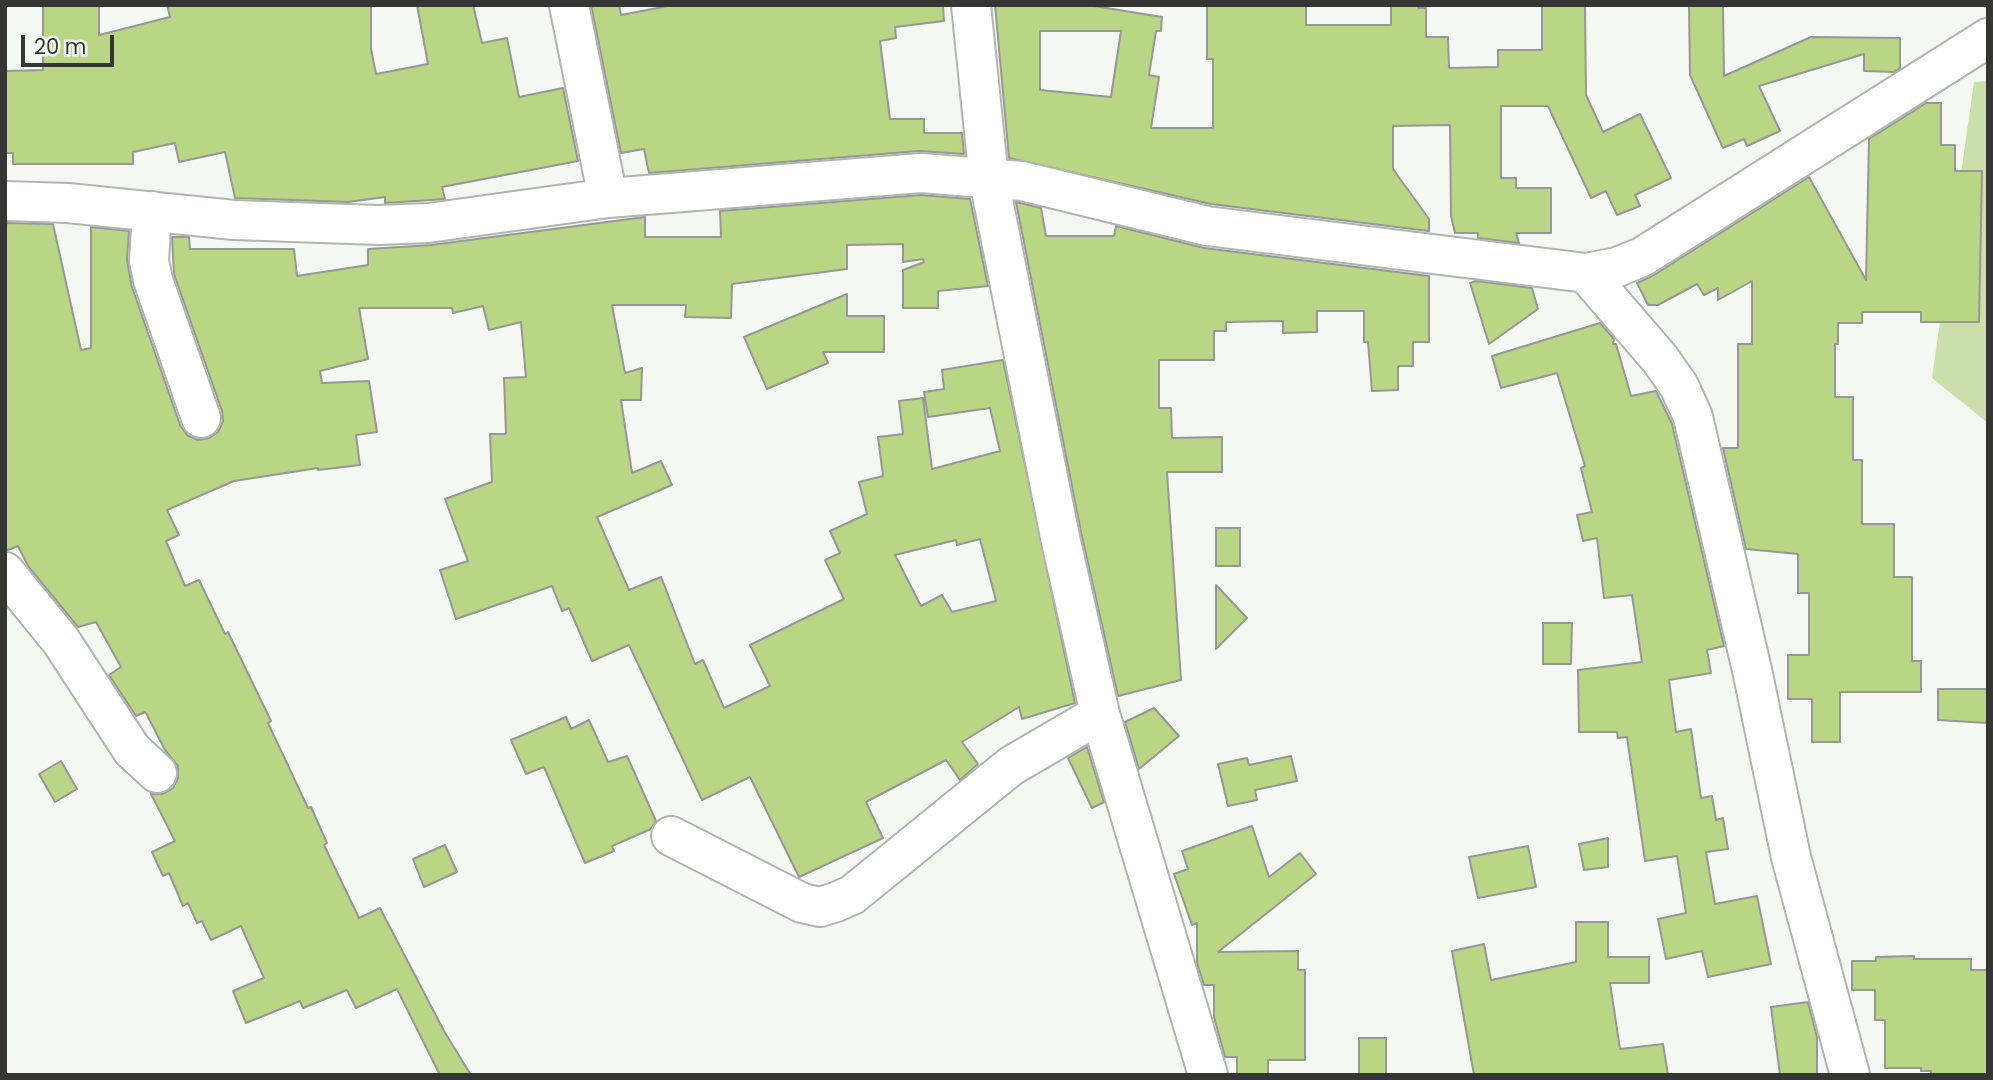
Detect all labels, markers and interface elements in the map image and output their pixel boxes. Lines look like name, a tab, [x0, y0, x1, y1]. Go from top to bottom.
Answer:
scale bar	[24, 21, 117, 65]
text: 20 m	[34, 32, 87, 61]

